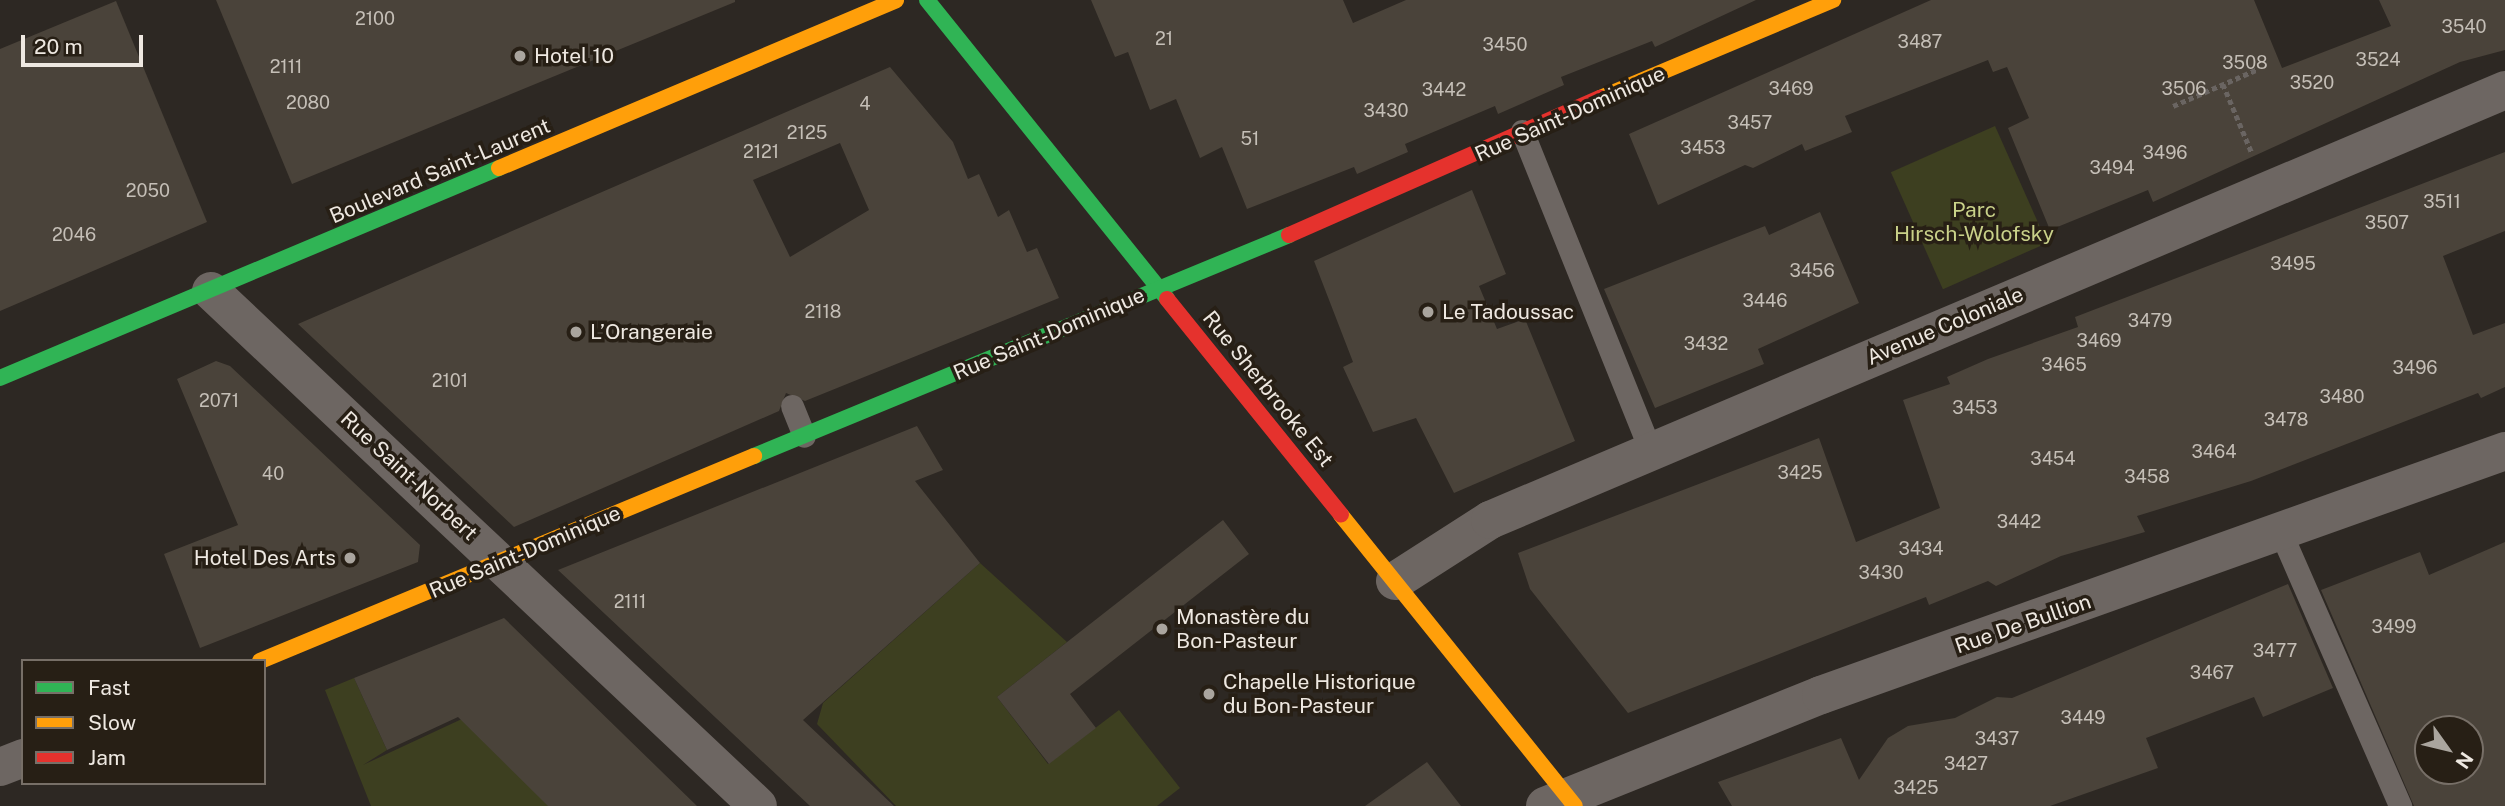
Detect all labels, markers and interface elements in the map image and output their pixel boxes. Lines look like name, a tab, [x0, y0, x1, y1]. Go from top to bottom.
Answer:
house number: 2100	[355, 8, 395, 30]
house number: 3540	[2441, 16, 2487, 38]
scale bar	[24, 21, 147, 65]
house number: 21	[1155, 28, 1173, 50]
house number: 3487	[1898, 31, 1942, 53]
text: 20 m	[34, 34, 83, 59]
house number: 3450	[1482, 34, 1528, 56]
place label: Hotel 10	[534, 43, 614, 69]
marker: Hotel 10	[512, 48, 528, 64]
house number: 3524	[2356, 49, 2400, 71]
house number: 3508	[2222, 52, 2268, 74]
house number: 2111	[270, 56, 302, 78]
street label: Rue Saint-Dominique	[1471, 61, 1669, 167]
house number: 3520	[2290, 72, 2334, 94]
house number: 3469	[1769, 78, 1813, 100]
house number: 3506	[2162, 78, 2206, 100]
house number: 3442	[1422, 79, 1466, 101]
house number: 2080	[286, 92, 330, 114]
house number: 4	[859, 93, 871, 115]
house number: 3430	[1364, 100, 1408, 122]
house number: 3457	[1728, 112, 1772, 134]
street label: Boulevard Saint-Laurent	[326, 113, 554, 229]
house number: 2125	[787, 122, 827, 144]
house number: 51	[1241, 128, 1259, 150]
house number: 3453	[1680, 137, 1726, 159]
house number: 2121	[743, 141, 779, 163]
house number: 3496	[2143, 142, 2187, 164]
house number: 3494	[2089, 157, 2135, 179]
house number: 2050	[126, 180, 170, 202]
house number: 3511	[2423, 191, 2461, 213]
park label: Parc Hirsch-Wolofsky	[1894, 197, 2054, 247]
house number: 3507	[2365, 212, 2409, 234]
house number: 2046	[52, 224, 96, 246]
house number: 3495	[2270, 253, 2316, 275]
house number: 3456	[1789, 260, 1835, 282]
street label: Rue Saint-Dominique	[950, 282, 1148, 386]
street label: Avenue Coloniale	[1863, 282, 2027, 370]
house number: 3446	[1742, 290, 1788, 312]
place label: Le Tadoussac	[1442, 299, 1574, 325]
house number: 2118	[804, 301, 842, 323]
marker: Le Tadoussac	[1420, 304, 1436, 320]
street label: Rue Sherbrooke Est	[1197, 306, 1339, 472]
house number: 3479	[2128, 310, 2172, 332]
place label: L’Orangeraie	[590, 319, 713, 345]
marker: L’Orangeraie	[568, 324, 584, 340]
house number: 3469	[2077, 330, 2121, 352]
house number: 3432	[1684, 333, 1728, 355]
house number: 3465	[2041, 354, 2087, 376]
house number: 3496	[2393, 357, 2437, 379]
house number: 2101	[432, 370, 468, 392]
house number: 3480	[2319, 386, 2365, 408]
house number: 2071	[199, 390, 239, 412]
house number: 3453	[1952, 397, 1998, 419]
street label: Rue Saint-Norbert	[335, 406, 483, 546]
house number: 3478	[2264, 409, 2308, 431]
house number: 3464	[2191, 441, 2237, 463]
house number: 3454	[2030, 448, 2076, 470]
house number: 3425	[1778, 462, 1822, 484]
house number: 40	[262, 463, 284, 485]
house number: 3458	[2124, 466, 2170, 488]
street label: Rue Saint-Dominique	[426, 500, 624, 604]
house number: 3442	[1997, 511, 2041, 533]
house number: 3434	[1898, 538, 1944, 560]
place label: Hotel Des Arts	[194, 545, 336, 571]
marker: Hotel Des Arts	[342, 550, 358, 566]
house number: 3430	[1859, 562, 1903, 584]
street label: Rue De Bullion	[1951, 589, 2095, 659]
house number: 2111	[614, 591, 646, 613]
place label: Monastère du Bon-Pasteur	[1176, 604, 1310, 654]
house number: 3499	[2372, 616, 2416, 638]
marker: Monastère du Bon-Pasteur	[1154, 621, 1170, 637]
house number: 3477	[2253, 640, 2297, 662]
legend	[21, 659, 266, 785]
house number: 3467	[2190, 662, 2234, 684]
place label: Chapelle Historique du Bon-Pasteur	[1223, 669, 1416, 719]
text: Fast	[88, 675, 130, 700]
marker: Chapelle Historique du Bon-Pasteur	[1201, 686, 1217, 702]
house number: 3449	[2060, 707, 2106, 729]
text: Slow	[88, 710, 136, 735]
north arrow	[2414, 715, 2484, 785]
house number: 3437	[1975, 728, 2019, 750]
text: Jam	[88, 745, 126, 770]
text: N	[2451, 748, 2478, 773]
house number: 3427	[1944, 753, 1988, 775]
house number: 3425	[1894, 777, 1938, 799]

